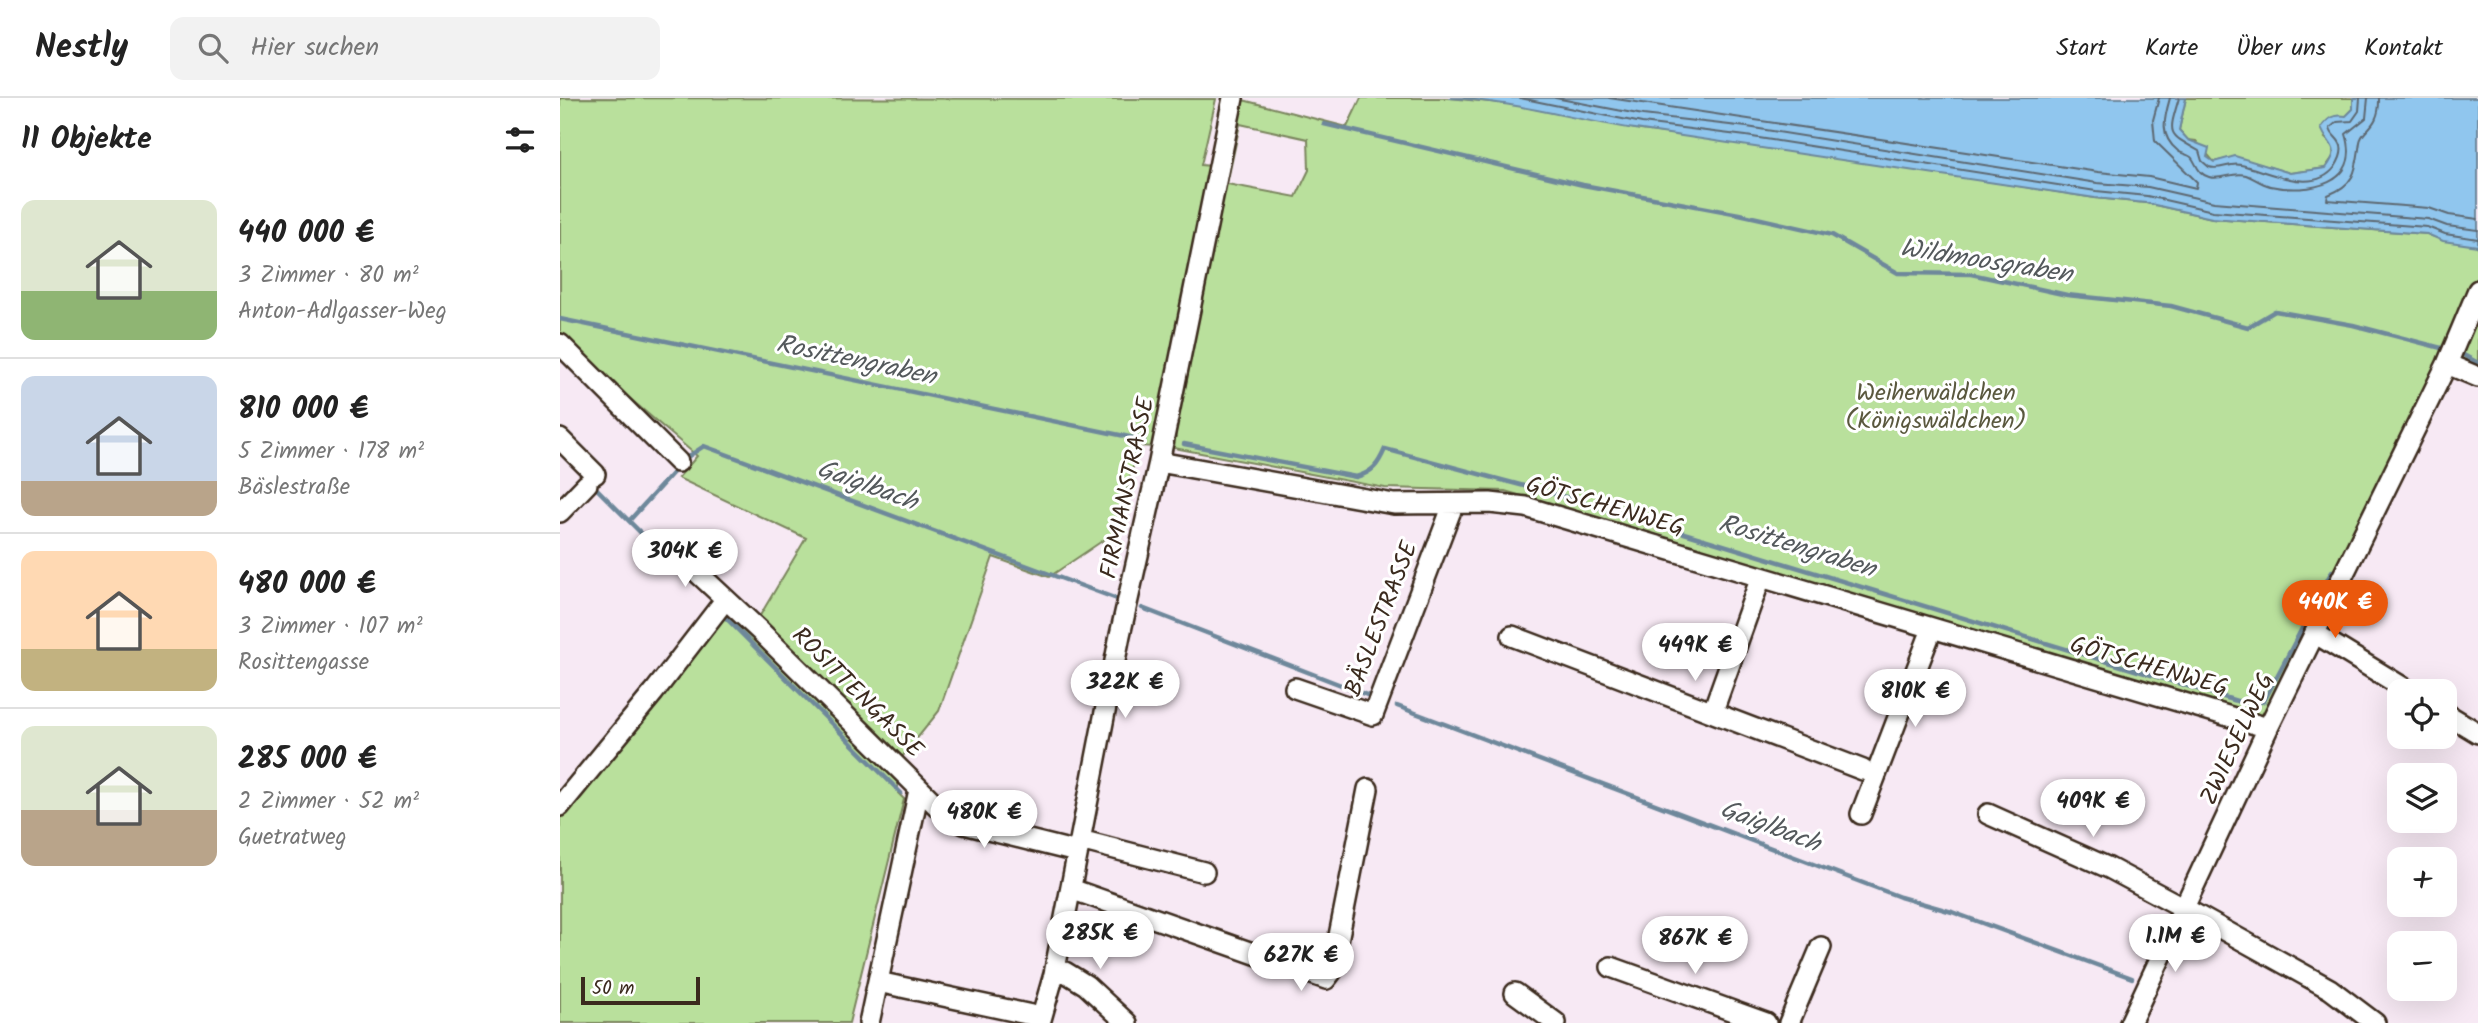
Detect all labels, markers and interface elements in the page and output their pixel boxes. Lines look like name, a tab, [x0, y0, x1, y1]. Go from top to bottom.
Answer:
search box	[170, 17, 660, 80]
text: Nestly	[35, 22, 128, 75]
text: Hier suchen	[250, 27, 379, 69]
icon: search	[194, 29, 232, 67]
text: Start	[2056, 29, 2107, 68]
text: Karte	[2145, 29, 2198, 68]
text: Über uns	[2236, 29, 2326, 68]
text: Kontakt	[2364, 29, 2443, 68]
text: 11 Objekte	[21, 116, 152, 164]
icon: filters	[501, 121, 539, 159]
text: 440 000 €	[238, 210, 374, 258]
icon: home	[77, 228, 161, 312]
water label: Wildmoosgraben	[1897, 228, 2077, 297]
text: 3 Zimmer · 80 m²	[238, 258, 419, 294]
text: Anton-Adlgasser-Weg	[238, 294, 447, 330]
water label: Rosittengraben	[772, 324, 942, 399]
park label: Weiherwäldchen (Königswäldchen)	[1845, 374, 2027, 441]
text: 810 000 €	[238, 386, 368, 434]
street label: FIRMIANSTRASSE	[1090, 393, 1166, 583]
icon: home	[77, 404, 161, 488]
text: 5 Zimmer · 178 m²	[238, 434, 424, 470]
water label: Gaiglbach	[811, 448, 925, 524]
street label: GÖTSCHENWEG	[1521, 466, 1689, 548]
text: Bäslestraße	[238, 470, 350, 506]
water label: Rosittengraben	[1713, 503, 1883, 591]
pin: 304K €	[628, 530, 742, 589]
text: 304K €	[648, 534, 722, 570]
street label: BÄSLESTRASSE	[1334, 535, 1430, 702]
text: 480 000 €	[238, 561, 376, 609]
icon: home	[77, 579, 161, 663]
pin: 440K €	[2278, 580, 2392, 640]
text: 440K €	[2298, 585, 2372, 621]
text: 3 Zimmer · 107 m²	[238, 609, 423, 645]
street label: ROSITTENGASSE	[782, 618, 933, 769]
pin: 449K €	[1638, 624, 1752, 683]
street label: GÖTSCHENWEG	[2065, 626, 2233, 708]
text: 449K €	[1658, 628, 1732, 664]
text: Rosittengasse	[238, 645, 369, 681]
pin: 322K €	[1068, 660, 1182, 720]
text: 322K €	[1087, 665, 1163, 701]
street label: ZWIESELWEG	[2190, 666, 2286, 812]
pin: 810K €	[1858, 670, 1972, 729]
text: 810K €	[1880, 674, 1950, 710]
map controls	[2387, 679, 2457, 1001]
button: locate	[2387, 679, 2457, 749]
text: 285 000 €	[238, 736, 377, 784]
icon: home	[77, 754, 161, 838]
button: layers	[2387, 763, 2457, 833]
pin: 409K €	[2036, 780, 2150, 839]
text: 2 Zimmer · 52 m²	[238, 784, 419, 820]
text: 409K €	[2056, 784, 2130, 820]
water label: Gaiglbach	[1714, 789, 1828, 866]
pin: 480K €	[927, 790, 1041, 850]
text: 480K €	[946, 795, 1022, 831]
text: Guetratweg	[238, 820, 346, 856]
button: +	[2387, 847, 2457, 917]
pin: 285K €	[1043, 912, 1157, 971]
pin: 1.1M €	[2118, 914, 2232, 974]
text: 285K €	[1062, 916, 1138, 952]
pin: 867K €	[1638, 916, 1752, 976]
text: 1.1M €	[2145, 919, 2205, 955]
text: 867K €	[1658, 921, 1732, 957]
button: −	[2387, 931, 2457, 1001]
pin: 627K €	[1244, 934, 1358, 993]
text: 627K €	[1264, 938, 1338, 974]
scale bar	[581, 974, 700, 1006]
text: 50 m	[592, 974, 634, 1004]

